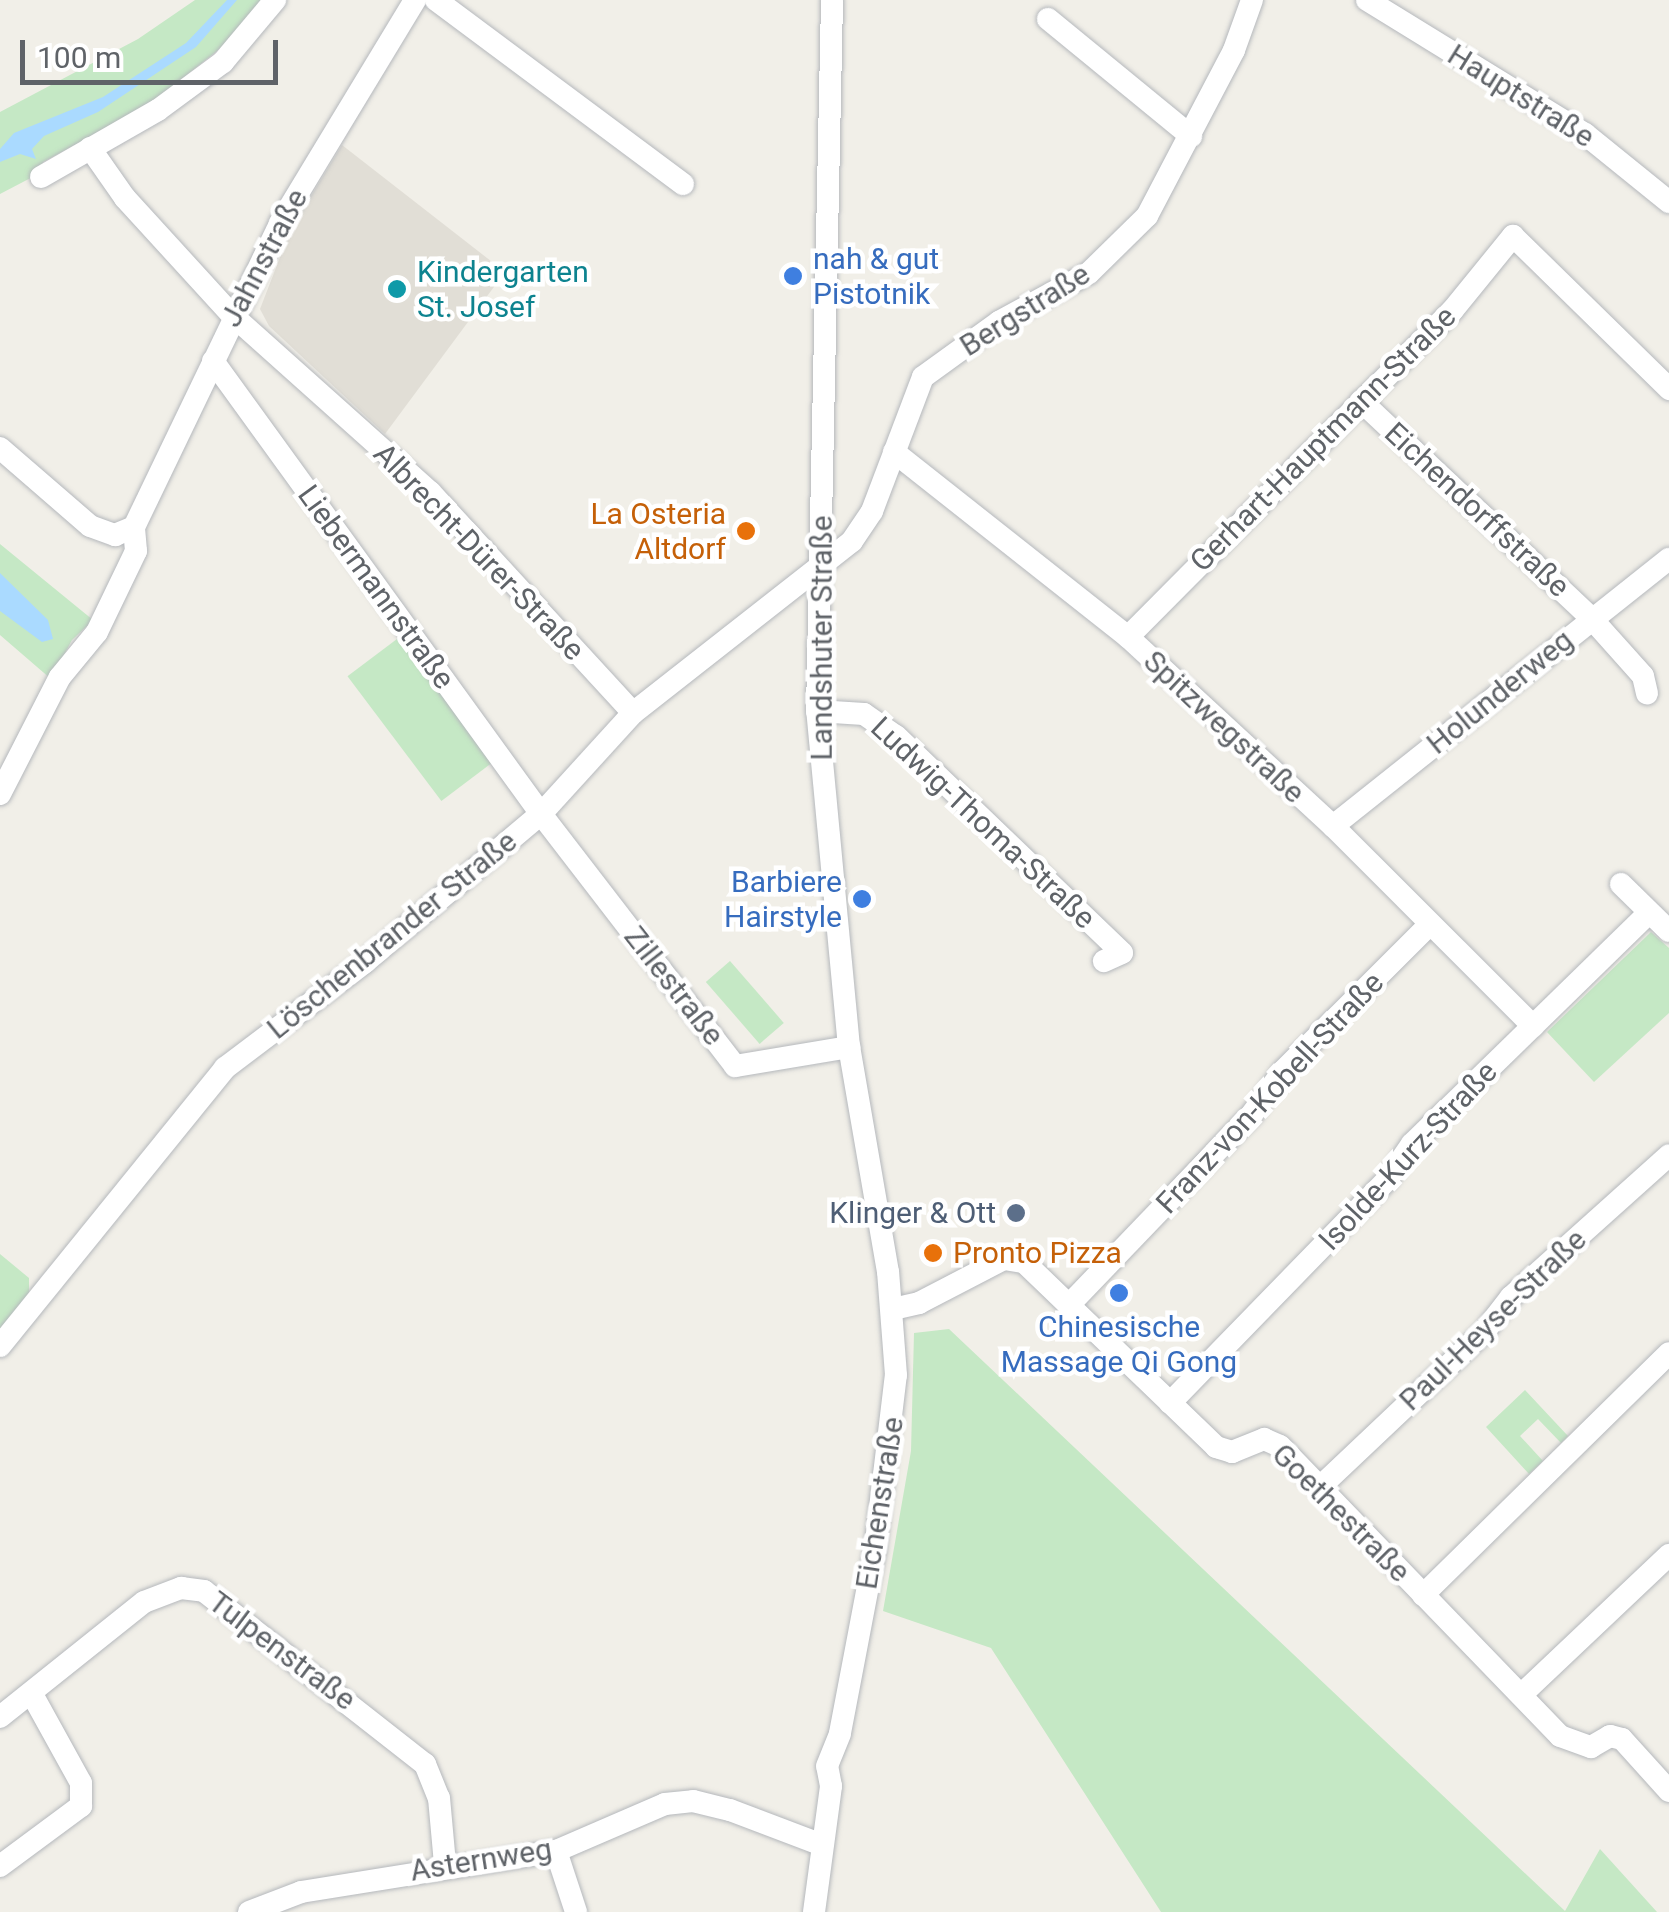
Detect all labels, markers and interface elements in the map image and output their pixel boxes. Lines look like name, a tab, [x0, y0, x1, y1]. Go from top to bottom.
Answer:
scale bar	[25, 20, 282, 82]
street label: Hauptstraße	[1441, 37, 1601, 155]
text: 100 m	[37, 40, 121, 75]
street label: Jahnstraße	[213, 183, 315, 333]
place label: nah & gut Pistotnik	[813, 241, 939, 312]
place label: Kindergarten St. Josef	[417, 254, 589, 324]
street label: Bergstraße	[953, 256, 1097, 364]
marker: nah & gut Pistotnik	[782, 265, 804, 287]
marker: Kindergarten St. Josef	[386, 278, 408, 300]
street label: Gerhart-Hauptmann-Straße	[1183, 299, 1463, 579]
street label: Eichendorffstraße	[1377, 415, 1577, 605]
street label: Albrecht-Dürer-Straße	[366, 436, 592, 668]
street label: Liebermannstraße	[290, 478, 462, 696]
place label: La Osteria Altdorf	[590, 496, 726, 566]
street label: Landshuter Straße	[804, 515, 840, 761]
marker: La Osteria Altdorf	[735, 520, 757, 542]
street label: Holunderweg	[1420, 622, 1580, 762]
street label: Spitzwegstraße	[1136, 643, 1312, 811]
street label: Ludwig-Thoma-Straße	[863, 710, 1103, 936]
street label: Löschenbrander Straße	[260, 823, 524, 1047]
place label: Barbiere Hairstyle	[724, 864, 842, 934]
marker: Barbiere Hairstyle	[851, 888, 873, 910]
street label: Zillestraße	[617, 919, 731, 1053]
street label: Franz-von-Kobell-Straße	[1149, 965, 1391, 1221]
street label: Isolde-Kurz-Straße	[1311, 1054, 1505, 1258]
place label: Klinger & Ott	[829, 1195, 996, 1231]
marker: Klinger & Ott	[1005, 1202, 1027, 1224]
street label: Paul-Heyse-Straße	[1392, 1222, 1594, 1418]
place label: Pronto Pizza	[953, 1235, 1122, 1271]
marker: Pronto Pizza	[922, 1242, 944, 1264]
marker: Chinesische Massage Qi Gong	[1108, 1282, 1130, 1304]
place label: Chinesische Massage Qi Gong	[1001, 1309, 1237, 1380]
street label: Eichenstraße	[849, 1414, 911, 1592]
street label: Goethestraße	[1264, 1436, 1418, 1590]
street label: Tulpenstraße	[201, 1584, 363, 1718]
street label: Asternweg	[408, 1831, 554, 1889]

